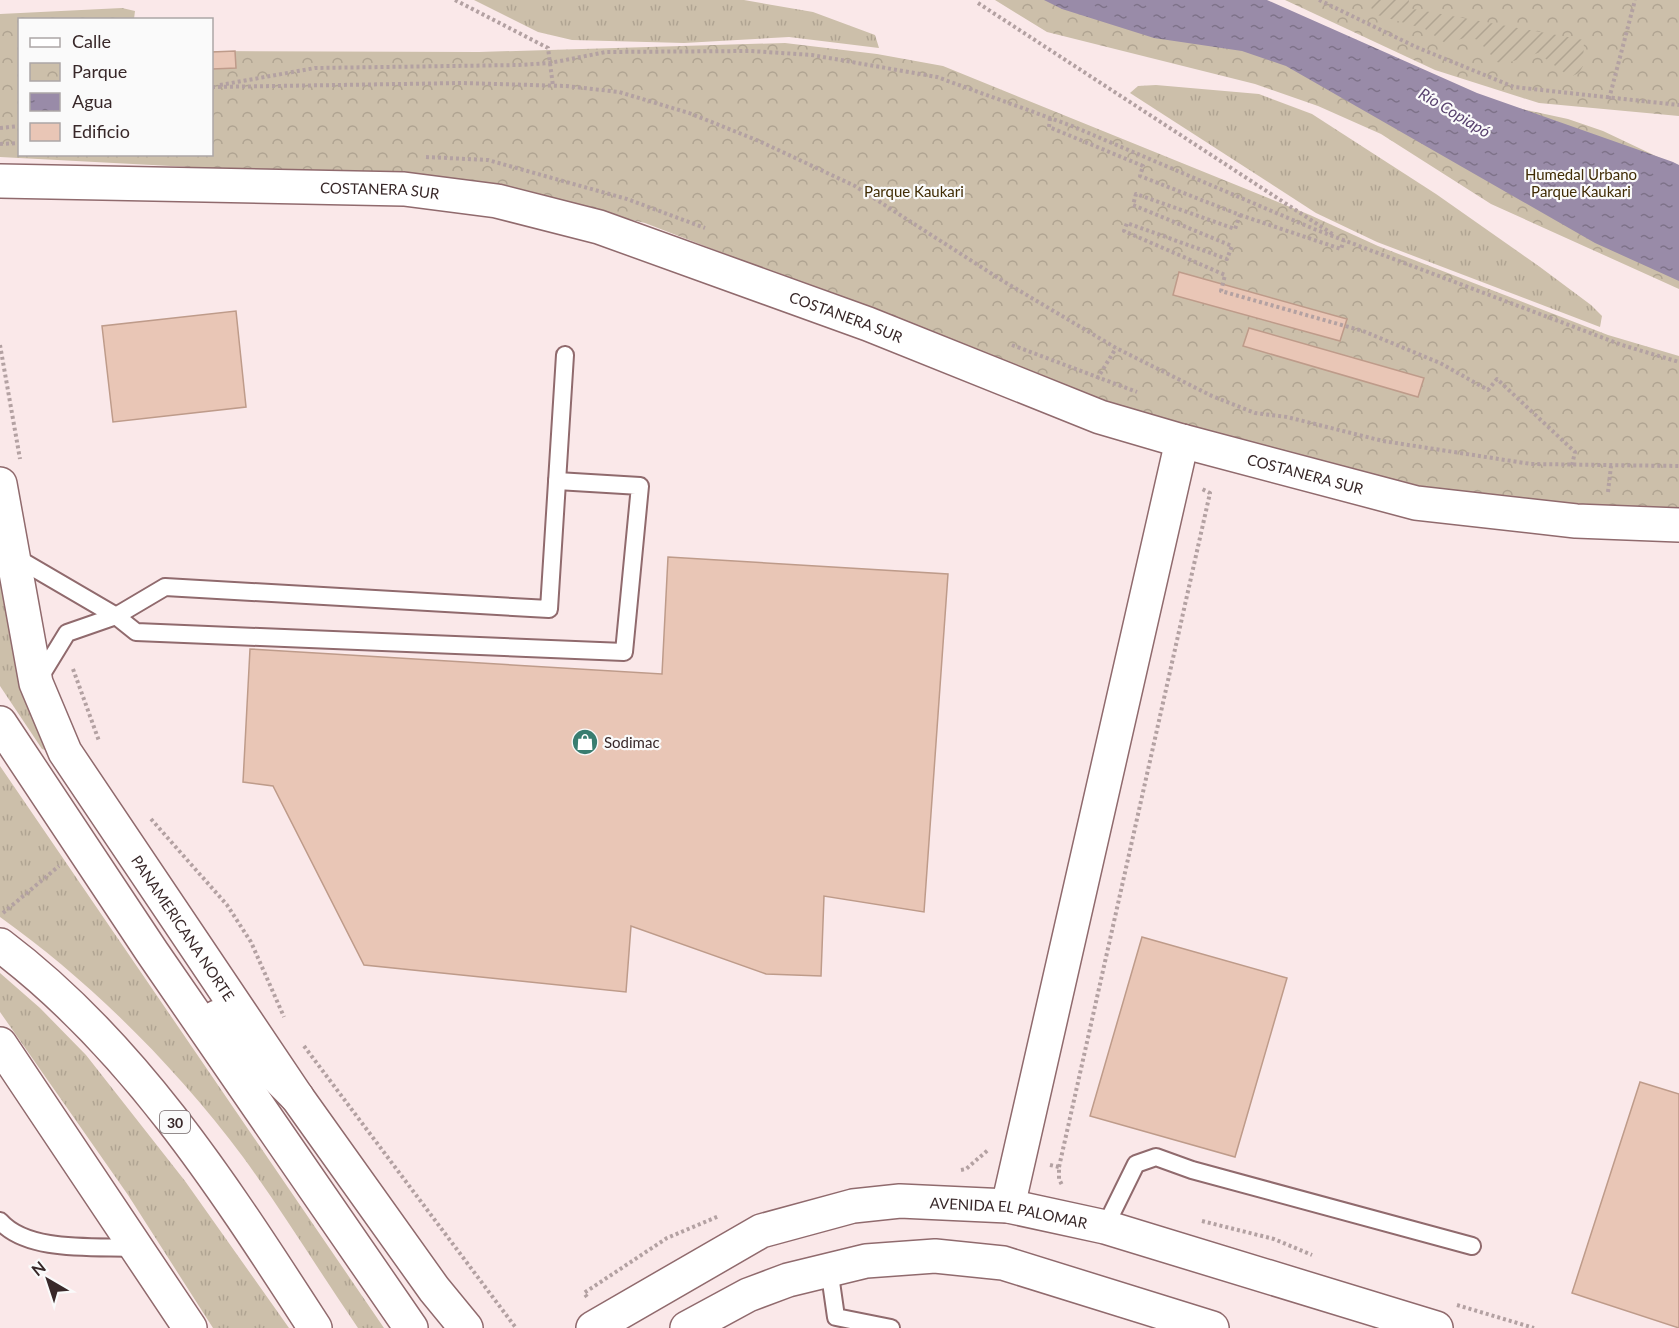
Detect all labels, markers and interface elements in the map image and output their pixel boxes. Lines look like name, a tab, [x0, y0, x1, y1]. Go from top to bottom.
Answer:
legend	[18, 18, 213, 156]
text: Calle	[72, 30, 111, 52]
text: Parque	[72, 60, 127, 82]
water label: Río Copiapó	[1416, 83, 1494, 141]
text: Agua	[72, 90, 113, 112]
text: Edificio	[72, 120, 130, 142]
park label: Humedal Urbano Parque Kaukari	[1525, 165, 1637, 200]
street label: COSTANERA SUR	[320, 178, 441, 203]
park label: Parque Kaukari	[864, 182, 964, 200]
street label: COSTANERA SUR	[787, 287, 906, 346]
street label: COSTANERA SUR	[1245, 450, 1366, 498]
shop icon: Sodimac	[570, 727, 600, 757]
place label: Sodimac	[604, 733, 660, 751]
street label: PANAMERICANA NORTE	[128, 852, 239, 1004]
road number: 30	[160, 1111, 190, 1133]
street label: AVENIDA EL PALOMAR	[929, 1193, 1090, 1232]
north arrow	[18, 1250, 78, 1310]
text: N	[27, 1257, 49, 1279]

